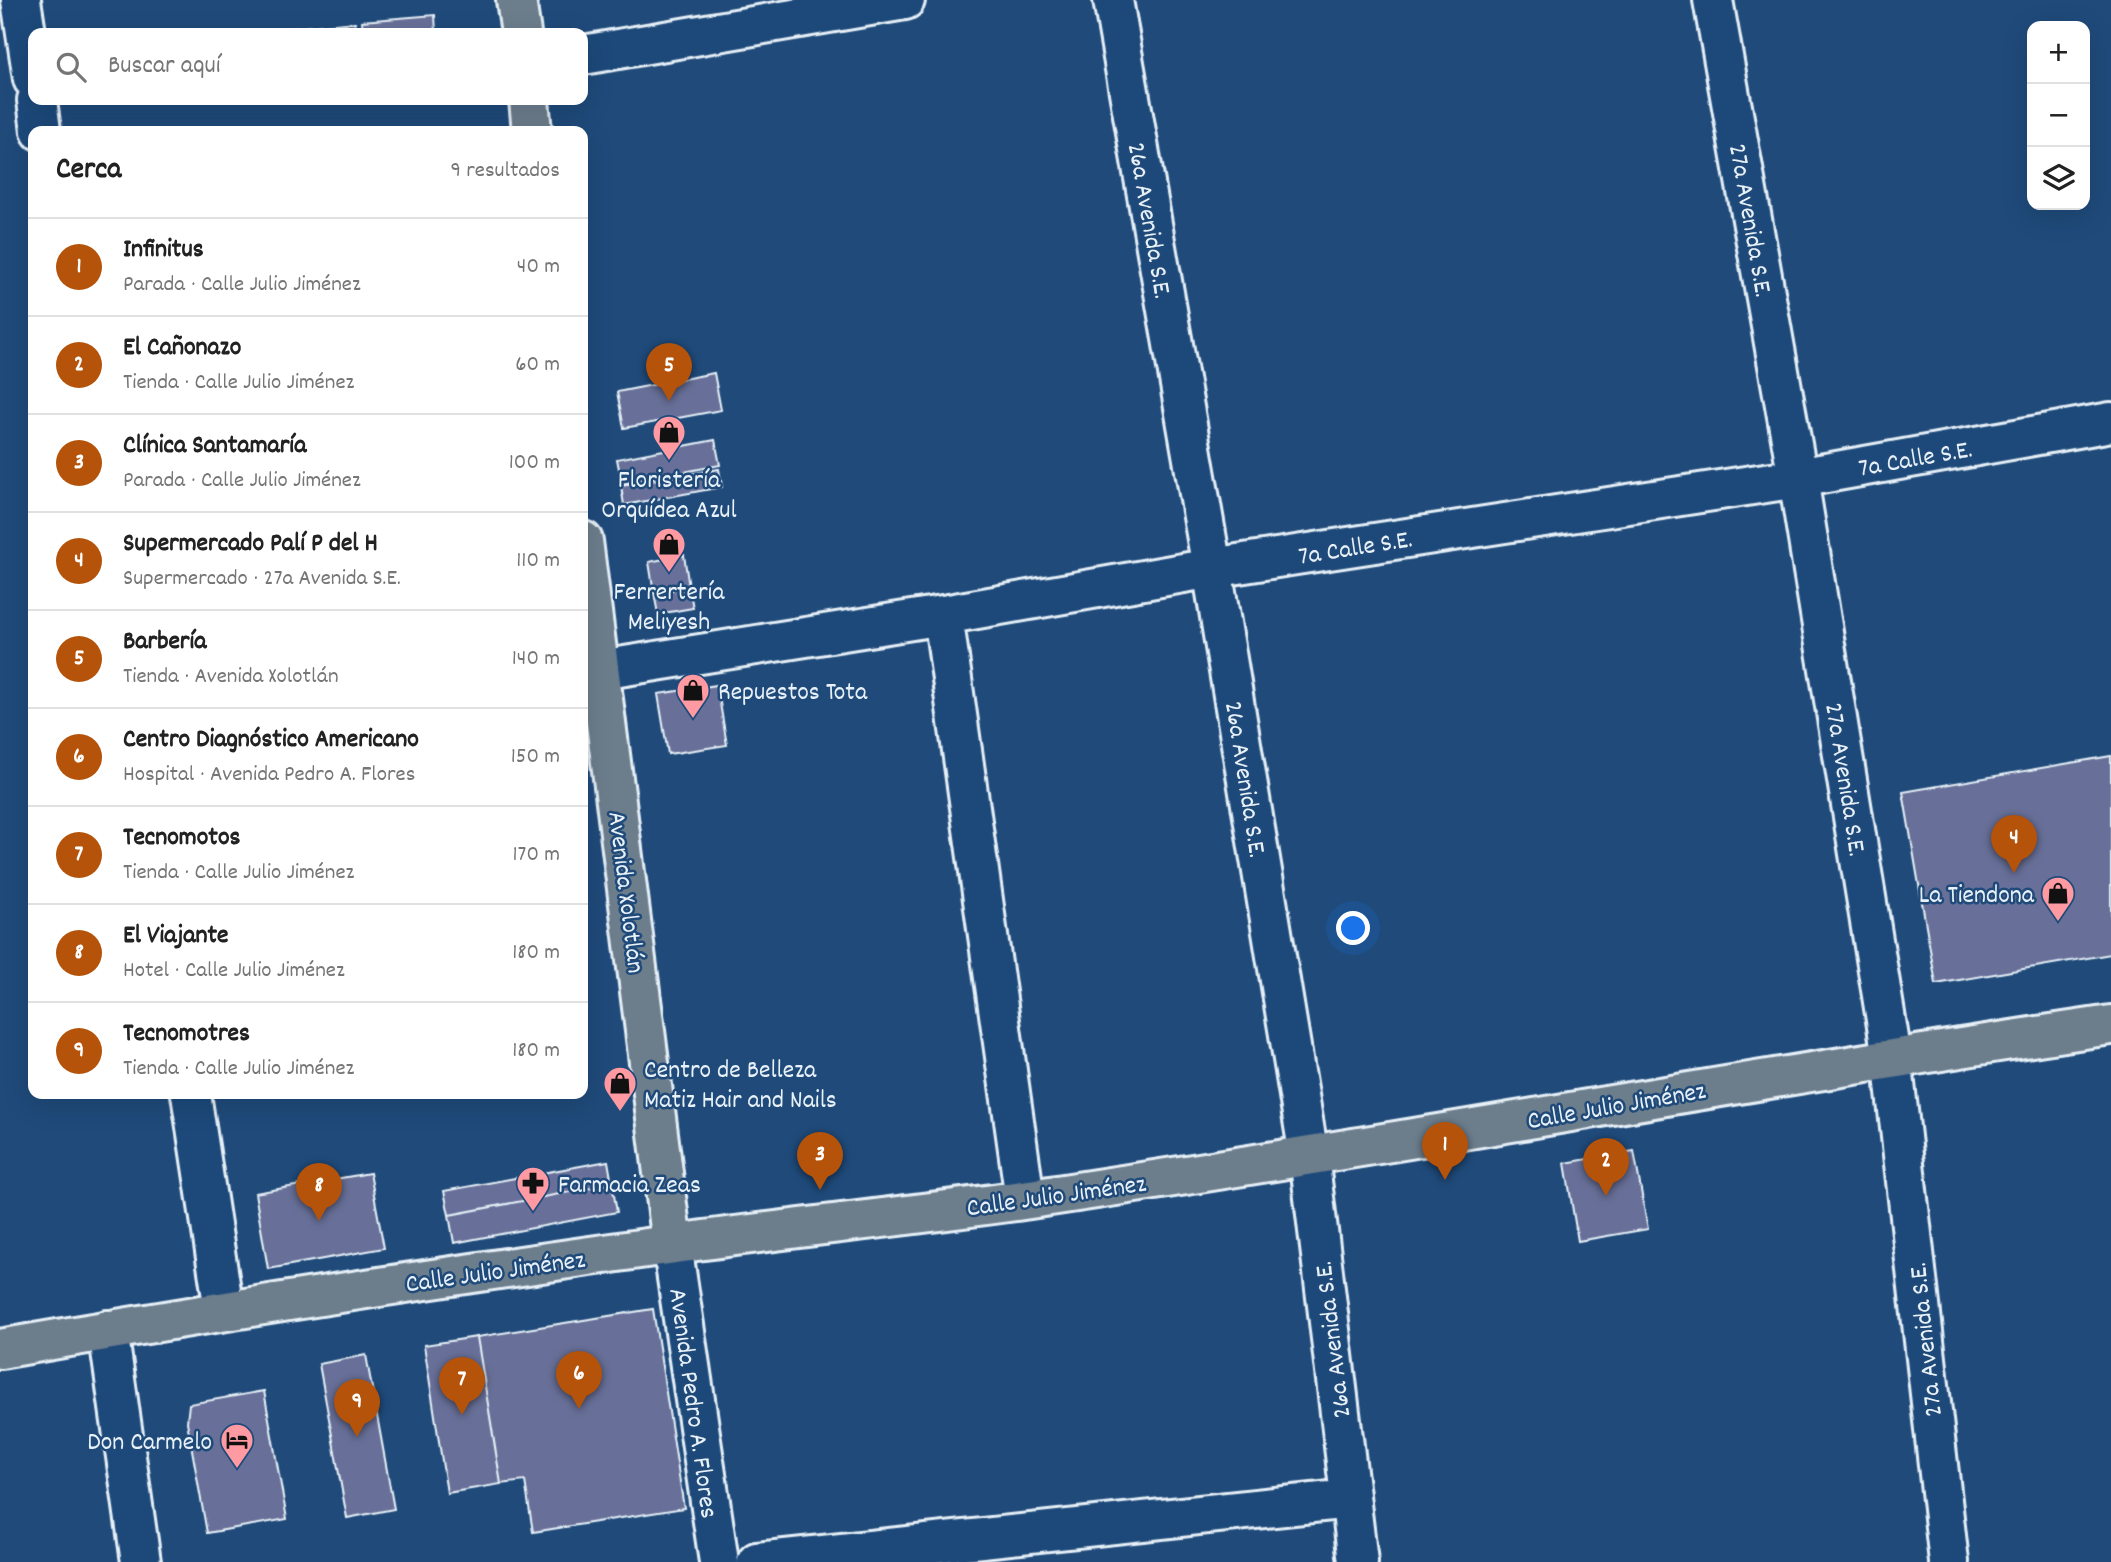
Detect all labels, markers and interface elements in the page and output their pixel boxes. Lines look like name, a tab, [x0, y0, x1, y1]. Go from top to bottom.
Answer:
map controls	[2027, 21, 2090, 210]
button: +	[2027, 21, 2090, 84]
search box	[28, 28, 588, 105]
icon: search	[52, 48, 90, 86]
text: Buscar aquí	[108, 48, 220, 85]
button: −	[2027, 84, 2090, 147]
street label: 26a Avenida S.E.	[1116, 140, 1179, 301]
street label: 27a Avenida S.E.	[1717, 141, 1780, 300]
button: layers	[2027, 147, 2090, 210]
text: Cerca	[56, 150, 121, 193]
text: 9 resultados	[450, 155, 560, 188]
text: Infinitus	[123, 232, 204, 269]
text: 1	[76, 251, 82, 284]
text: 40 m	[517, 251, 560, 284]
text: Parada · Calle Julio Jiménez	[123, 269, 361, 302]
text: El Cañonazo	[123, 330, 241, 367]
pin: 5	[646, 343, 692, 401]
text: 2	[74, 349, 84, 382]
text: 60 m	[515, 349, 560, 382]
text: Tienda · Calle Julio Jiménez	[123, 367, 354, 400]
shop icon: Floristería Orquídea Azul	[650, 413, 688, 462]
text: Clínica Santamaría	[123, 428, 306, 465]
street label: 7a Calle S.E.	[1856, 432, 1975, 489]
text: 3	[74, 447, 84, 480]
text: 100 m	[509, 447, 560, 480]
place label: Floristería Orquídea Azul	[601, 463, 737, 530]
text: Parada · Calle Julio Jiménez	[123, 465, 361, 498]
street label: 7a Calle S.E.	[1296, 522, 1415, 577]
shop icon: Ferrertería Meliyesh	[650, 525, 688, 574]
text: Supermercado Palí P del H	[123, 526, 378, 563]
text: 4	[74, 545, 84, 578]
text: 110 m	[516, 545, 560, 578]
text: Supermercado · 27a Avenida S.E.	[123, 563, 401, 596]
place label: Ferrertería Meliyesh	[613, 575, 725, 642]
text: Barbería	[123, 624, 207, 661]
text: 5	[74, 643, 84, 676]
text: 140 m	[512, 643, 560, 676]
text: Tienda · Avenida Xolotlán	[123, 661, 339, 694]
shop icon: Repuestos Tota	[674, 671, 712, 720]
place label: Repuestos Tota	[718, 675, 868, 712]
street label: 26a Avenida S.E.	[1213, 699, 1274, 860]
street label: 27a Avenida S.E.	[1813, 700, 1874, 859]
text: Centro Diagnóstico Americano	[123, 722, 419, 759]
text: 6	[73, 741, 85, 774]
text: 150 m	[511, 741, 560, 774]
text: Hospital · Avenida Pedro A. Flores	[123, 759, 415, 792]
street label: Avenida Xolotlán	[596, 809, 653, 976]
pin: 4	[1991, 815, 2037, 873]
text: Tecnomotos	[123, 820, 240, 857]
text: 7	[75, 839, 83, 872]
text: 170 m	[513, 839, 560, 872]
text: Tienda · Calle Julio Jiménez	[123, 857, 354, 890]
shop icon: La Tiendona	[2039, 874, 2077, 923]
place label: La Tiendona	[1919, 878, 2035, 915]
your location	[1336, 911, 1370, 945]
text: El Viajante	[123, 918, 228, 955]
text: 8	[74, 937, 84, 970]
text: 180 m	[512, 937, 560, 970]
text: Hotel · Calle Julio Jiménez	[123, 955, 345, 988]
text: Tecnomotres	[123, 1016, 250, 1053]
text: 9	[74, 1035, 84, 1068]
text: 180 m	[512, 1035, 560, 1068]
text: Tienda · Calle Julio Jiménez	[123, 1053, 354, 1086]
place label: Centro de Belleza Matiz Hair and Nails	[644, 1053, 837, 1120]
shop icon: Centro de Belleza Matiz Hair and Nails	[601, 1064, 639, 1113]
street label: Calle Julio Jiménez	[1524, 1074, 1709, 1141]
pin: 1	[1422, 1122, 1468, 1180]
pin: 3	[797, 1132, 843, 1190]
pin: 2	[1583, 1138, 1629, 1196]
pin: 8	[296, 1163, 342, 1221]
pharmacy icon: Farmacia Zeas	[514, 1164, 552, 1213]
street label: Calle Julio Jiménez	[965, 1167, 1149, 1228]
place label: Farmacia Zeas	[558, 1168, 701, 1205]
street label: Calle Julio Jiménez	[404, 1243, 588, 1304]
street label: 26a Avenida S.E.	[1306, 1259, 1362, 1420]
street label: 27a Avenida S.E.	[1901, 1261, 1954, 1419]
street label: Avenida Pedro A. Flores	[657, 1286, 726, 1521]
pin: 6	[556, 1351, 602, 1409]
pin: 7	[439, 1357, 485, 1415]
pin: 9	[334, 1379, 380, 1437]
hotel icon: Don Carmelo	[218, 1421, 256, 1470]
place label: Don Carmelo	[87, 1425, 212, 1462]

